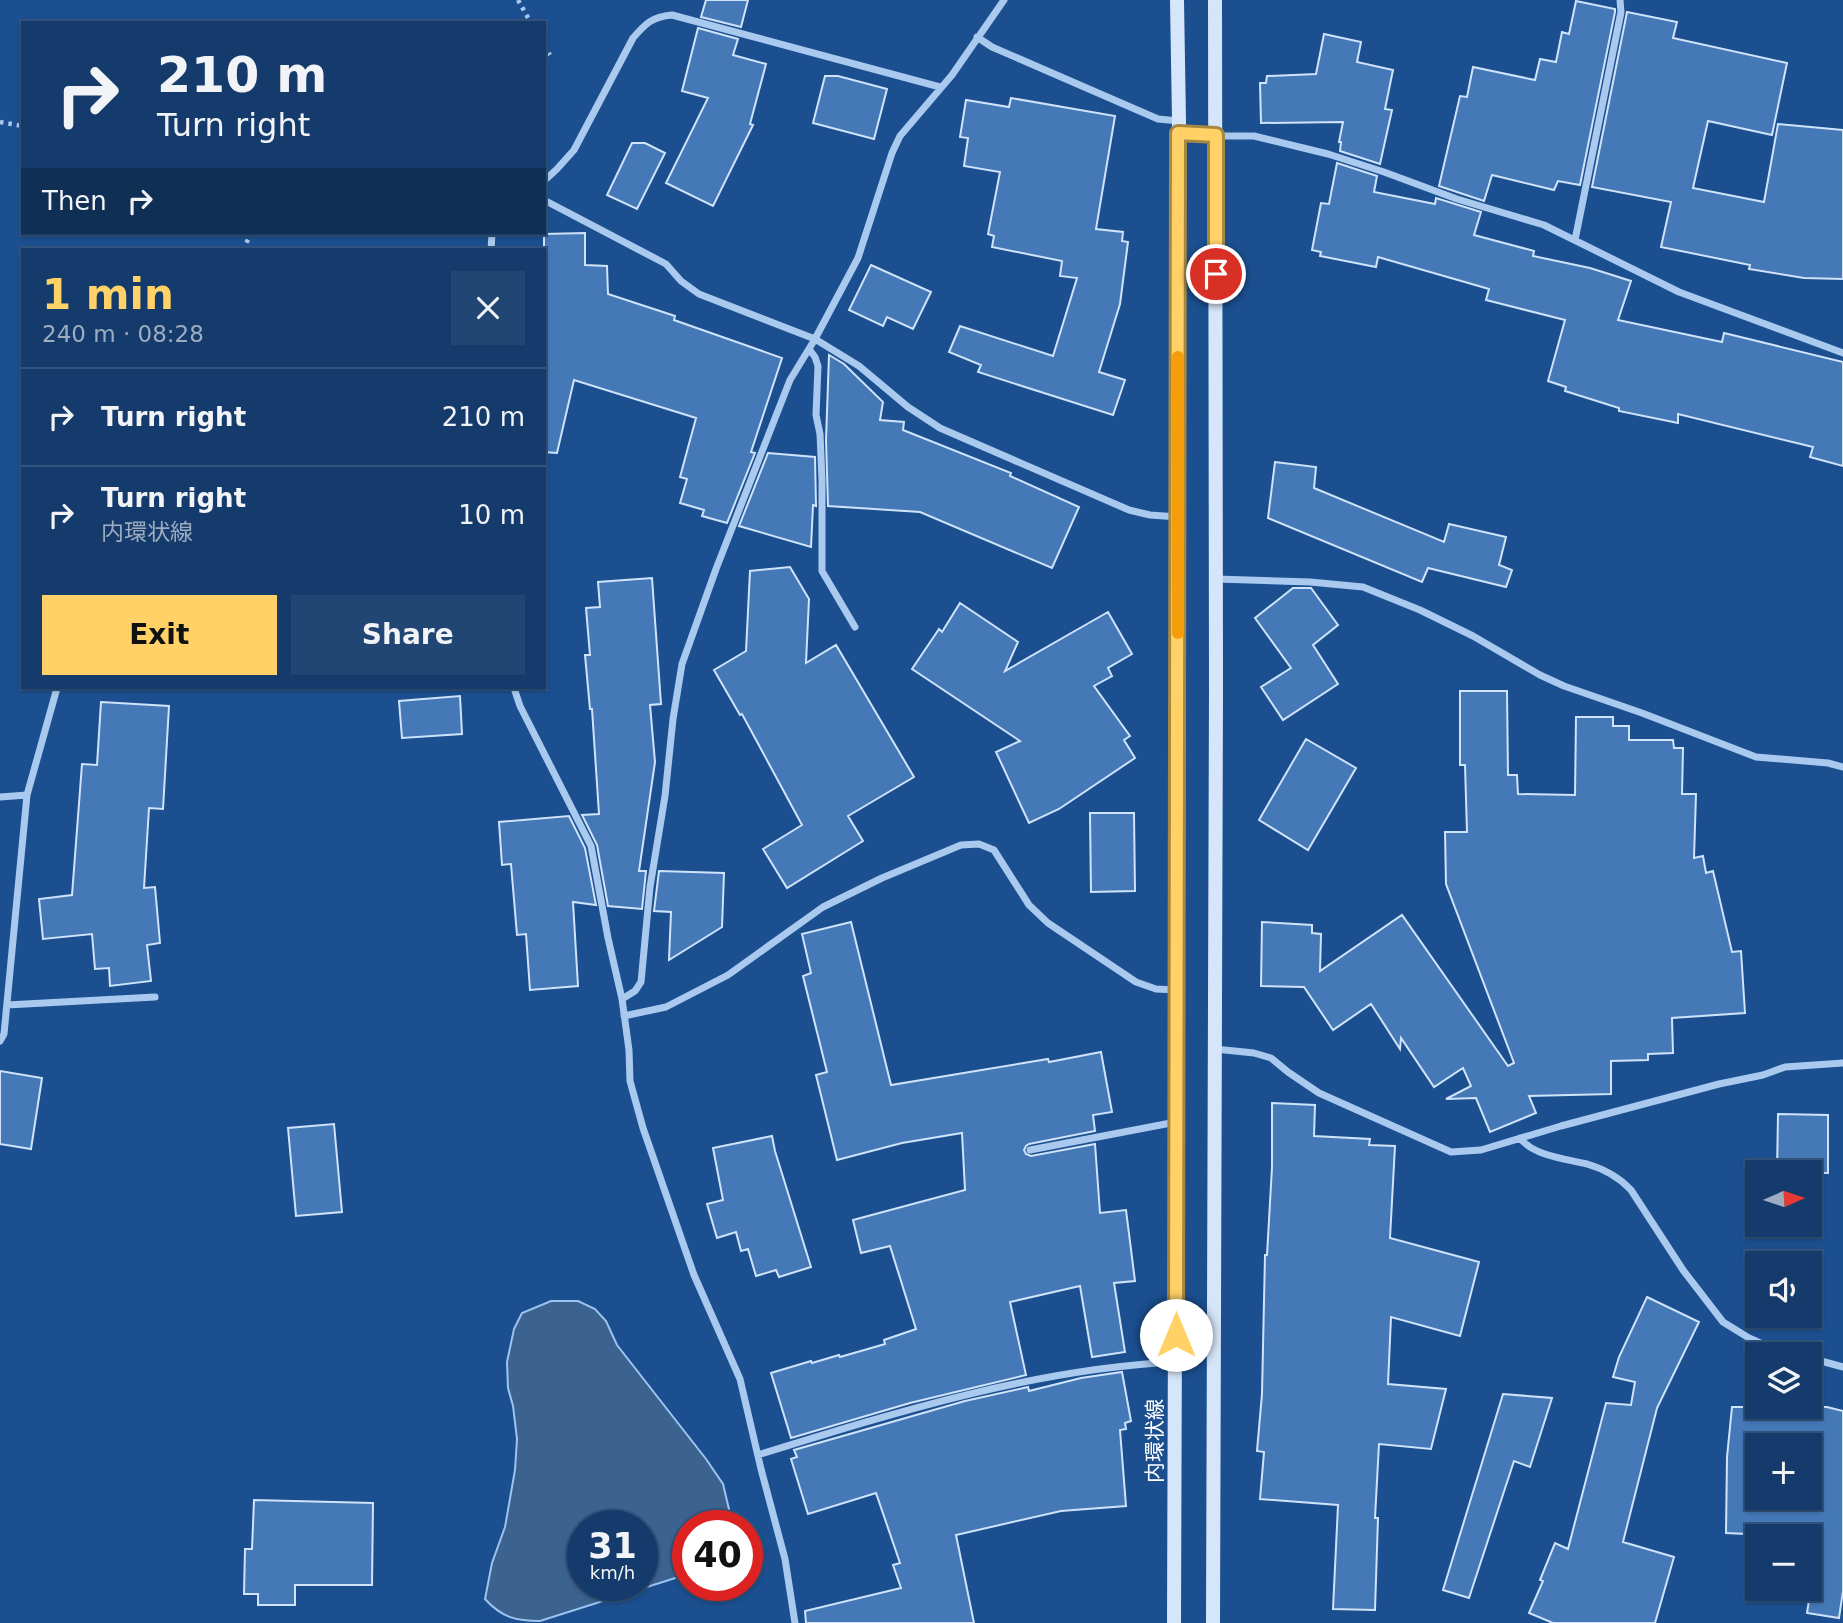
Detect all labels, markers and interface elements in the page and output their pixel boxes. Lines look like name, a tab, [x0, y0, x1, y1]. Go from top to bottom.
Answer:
text: 210 m	[157, 47, 327, 104]
icon: right	[42, 49, 133, 140]
text: Turn right	[157, 106, 310, 144]
icon: right	[121, 182, 159, 220]
text: Then	[42, 186, 107, 216]
pin	[1186, 244, 1246, 304]
icon: arrive	[1197, 255, 1235, 293]
text: 1 min	[42, 270, 174, 319]
button: close	[451, 271, 525, 345]
text: 240 m · 08:28	[42, 321, 204, 347]
icon: right	[42, 398, 80, 436]
text: Turn right	[101, 402, 246, 432]
text: 210 m	[442, 402, 525, 432]
text: Turn right	[101, 483, 246, 513]
icon: right	[42, 496, 80, 534]
text: 10 m	[458, 500, 525, 530]
text: 内環状線	[101, 519, 193, 545]
button: Exit	[42, 595, 277, 675]
button: Share	[291, 595, 525, 675]
north arrow	[1745, 1160, 1822, 1237]
map controls	[1745, 1160, 1822, 1601]
button: sound	[1745, 1251, 1822, 1328]
position arrow	[1139, 1298, 1213, 1372]
button: layers	[1745, 1342, 1822, 1419]
street label: 内環状線	[1143, 1399, 1167, 1483]
button: +	[1745, 1433, 1822, 1510]
speed limit sign: 40	[672, 1510, 763, 1601]
button: −	[1745, 1524, 1822, 1601]
text: 31	[588, 1526, 637, 1566]
text: km/h	[590, 1562, 635, 1583]

